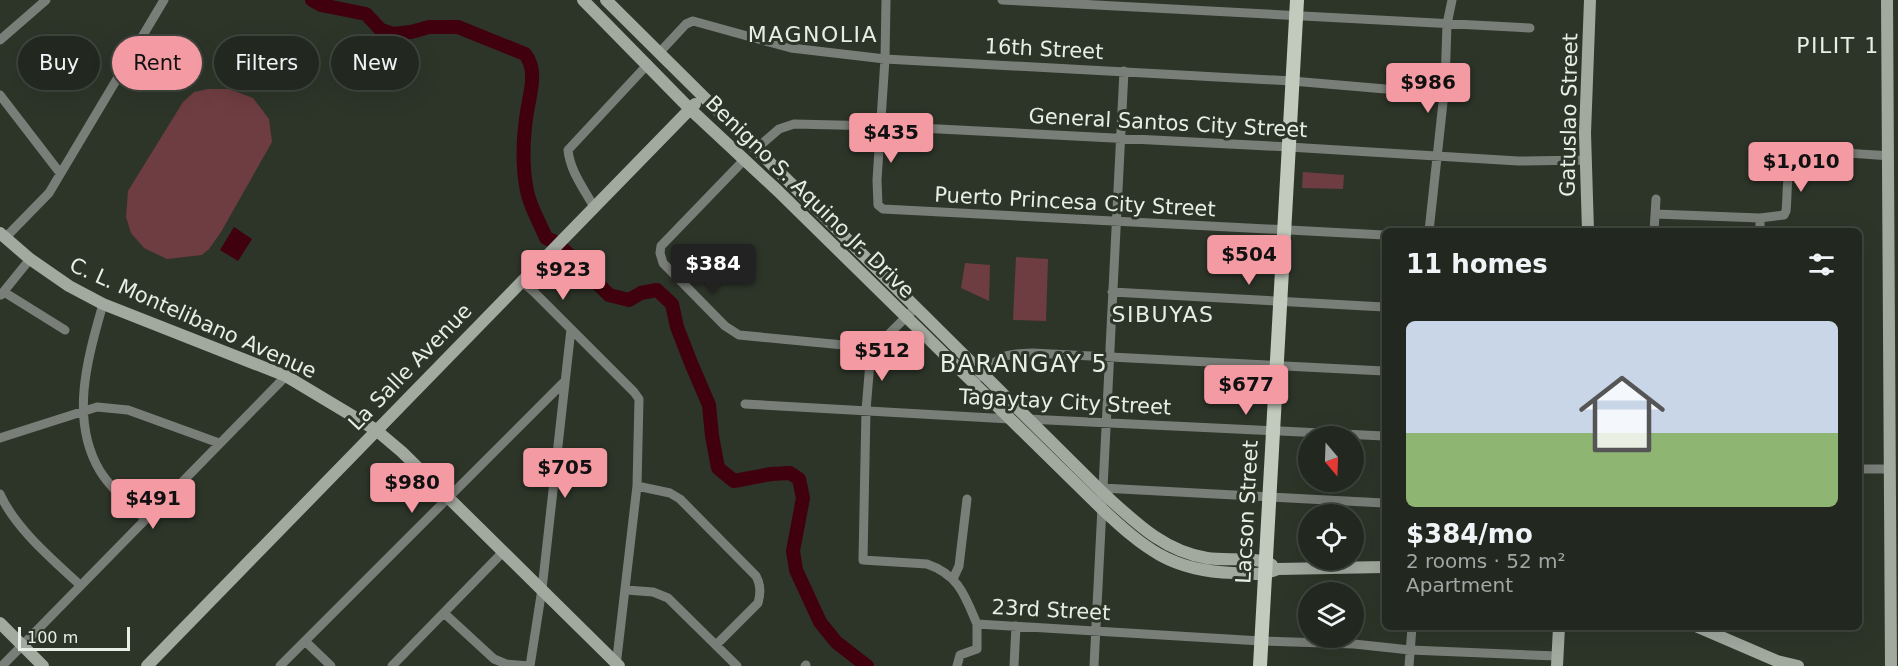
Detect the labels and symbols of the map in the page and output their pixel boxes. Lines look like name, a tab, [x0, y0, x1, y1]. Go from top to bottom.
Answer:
district label: MAGNOLIA	[748, 22, 878, 47]
street label: Gatuslao Street	[1556, 33, 1582, 197]
district label: PILIT 1	[1796, 33, 1880, 58]
street label: 16th Street	[984, 34, 1104, 64]
pin: $986	[1392, 63, 1464, 114]
street label: Benigno S. Aquino Jr. Drive	[701, 91, 919, 303]
street label: General Santos City Street	[1028, 104, 1308, 142]
pin: $435	[855, 113, 927, 164]
pin: $1,010	[1752, 142, 1850, 193]
street label: Puerto Princesa City Street	[934, 183, 1216, 221]
pin: $504	[1213, 235, 1285, 286]
pin: $384	[677, 244, 749, 295]
pin: $923	[527, 250, 599, 301]
street label: C. L. Montelibano Avenue	[66, 253, 320, 383]
street label: La Salle Avenue	[343, 299, 477, 435]
district label: SIBUYAS	[1112, 302, 1214, 327]
pin: $512	[846, 331, 918, 382]
district label: BARANGAY 5	[940, 350, 1108, 378]
pin: $677	[1210, 365, 1282, 416]
street label: Tagaytay City Street	[957, 384, 1172, 420]
north arrow	[1298, 426, 1364, 492]
street label: Lacson Street	[1231, 440, 1263, 584]
pin: $705	[529, 448, 601, 499]
pin: $980	[376, 463, 448, 514]
pin: $491	[117, 479, 189, 530]
street label: 23rd Street	[991, 595, 1111, 625]
scale bar	[18, 624, 130, 652]

